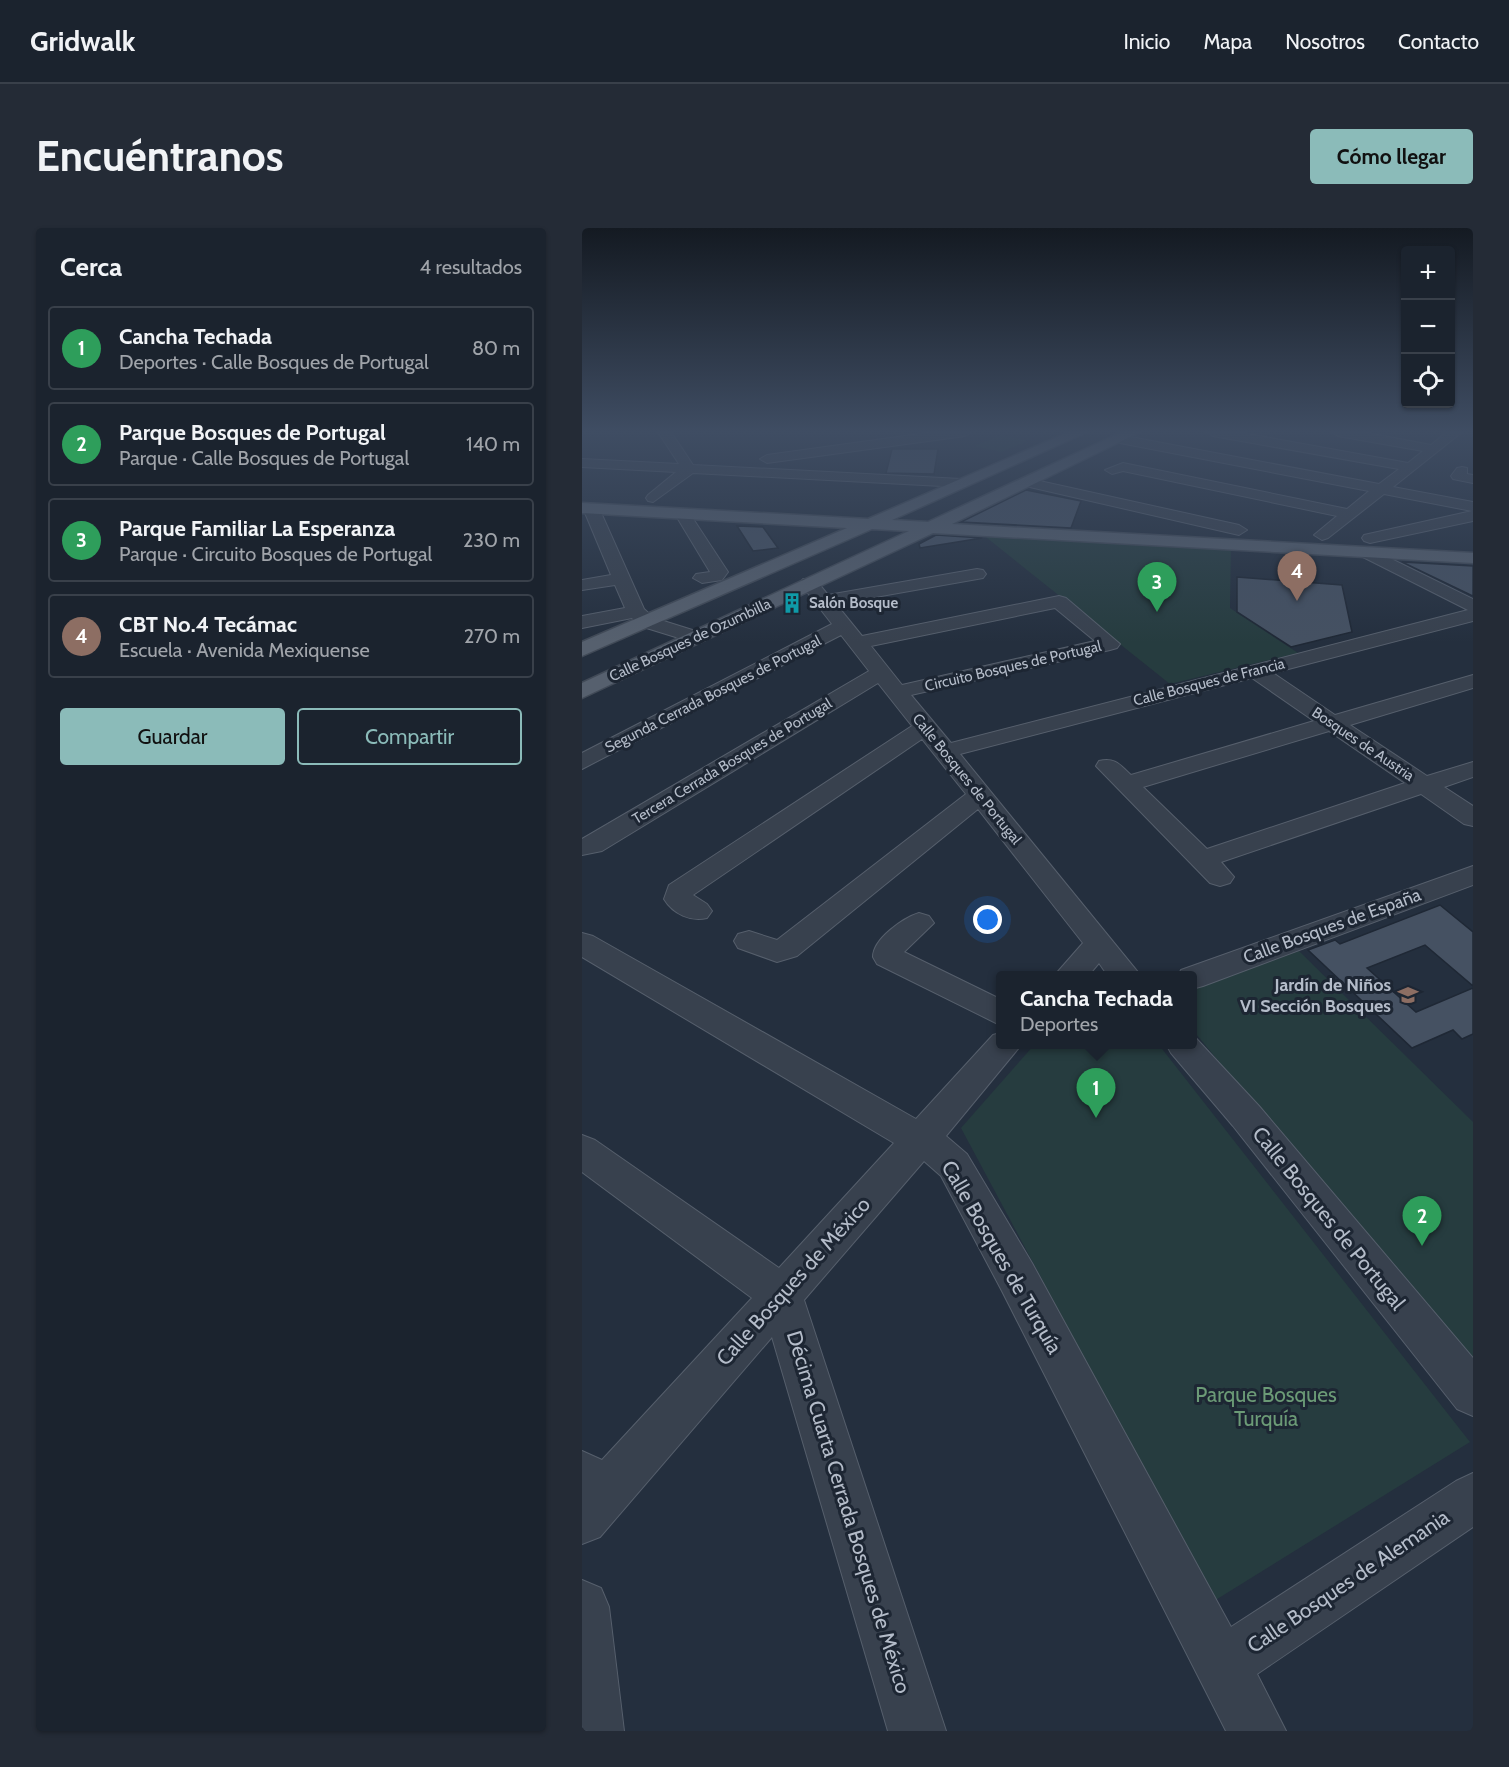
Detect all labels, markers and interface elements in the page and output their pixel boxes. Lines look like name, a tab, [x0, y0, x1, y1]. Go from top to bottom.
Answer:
text: Gridwalk	[30, 24, 135, 58]
text: Inicio	[1123, 29, 1170, 54]
text: Mapa	[1203, 29, 1252, 54]
text: Nosotros	[1285, 29, 1365, 54]
text: Contacto	[1398, 29, 1479, 54]
button: Cómo llegar	[1310, 129, 1473, 184]
text: Encuéntranos	[36, 130, 284, 182]
map controls	[1401, 246, 1455, 408]
button: +	[1401, 246, 1455, 300]
text: Cerca	[60, 251, 122, 283]
text: 4 resultados	[420, 255, 522, 279]
button: −	[1401, 300, 1455, 354]
text: Cancha Techada	[119, 323, 272, 350]
text: 1	[78, 336, 85, 360]
text: 80 m	[472, 336, 520, 360]
text: Deportes · Calle Bosques de Portugal	[119, 350, 429, 374]
button: locate	[1401, 354, 1455, 408]
text: Parque Bosques de Portugal	[119, 419, 386, 446]
text: 2	[76, 432, 87, 456]
text: 140 m	[466, 432, 520, 456]
text: Parque · Calle Bosques de Portugal	[119, 446, 409, 470]
text: Parque Familiar La Esperanza	[119, 515, 395, 542]
text: 3	[76, 528, 87, 552]
text: 230 m	[463, 528, 520, 552]
text: Parque · Circuito Bosques de Portugal	[119, 542, 432, 566]
pin: 4	[1278, 552, 1316, 601]
pin: 3	[1138, 562, 1176, 612]
building icon: Salón Bosque	[780, 591, 804, 615]
street label: Calle Bosques de Ozumbilla	[606, 594, 774, 685]
place label: Salón Bosque	[809, 594, 898, 612]
text: CBT No.4 Tecámac	[119, 611, 297, 638]
text: 4	[75, 624, 88, 648]
text: 270 m	[464, 624, 520, 648]
street label: Segunda Cerrada Bosques de Portugal	[602, 631, 824, 757]
street label: Circuito Bosques de Portugal	[923, 637, 1103, 695]
text: Escuela · Avenida Mexiquense	[119, 638, 370, 662]
street label: Calle Bosques de Francia	[1131, 654, 1287, 710]
street label: Tercera Cerrada Bosques de Portugal	[629, 694, 835, 828]
street label: Bosques de Austria	[1308, 703, 1418, 785]
button: Guardar	[60, 708, 285, 765]
button: Compartir	[297, 708, 522, 765]
street label: Calle Bosques de Portugal	[909, 710, 1026, 848]
street label: Calle Bosques de España	[1240, 883, 1424, 968]
your location	[973, 905, 1002, 934]
popup	[996, 971, 1197, 1049]
place label: Jardín de Niños VI Sección Bosques	[1240, 974, 1391, 1017]
school or university icon: Jardín de Niños VI Sección Bosques	[1396, 983, 1420, 1007]
text: Cancha Techada	[1020, 985, 1173, 1012]
text: Deportes	[1020, 1012, 1098, 1036]
pin: 1	[1076, 1068, 1116, 1118]
street label: Calle Bosques de Portugal	[1247, 1121, 1411, 1315]
street label: Calle Bosques de Turquía	[936, 1156, 1068, 1358]
street label: Calle Bosques de México	[711, 1192, 875, 1370]
pin: 2	[1402, 1196, 1442, 1246]
street label: Décima Cuarta Cerrada Bosques de México	[782, 1328, 916, 1696]
park label: Parque Bosques Turquía	[1195, 1382, 1337, 1431]
street label: Calle Bosques de Alemania	[1242, 1504, 1454, 1658]

